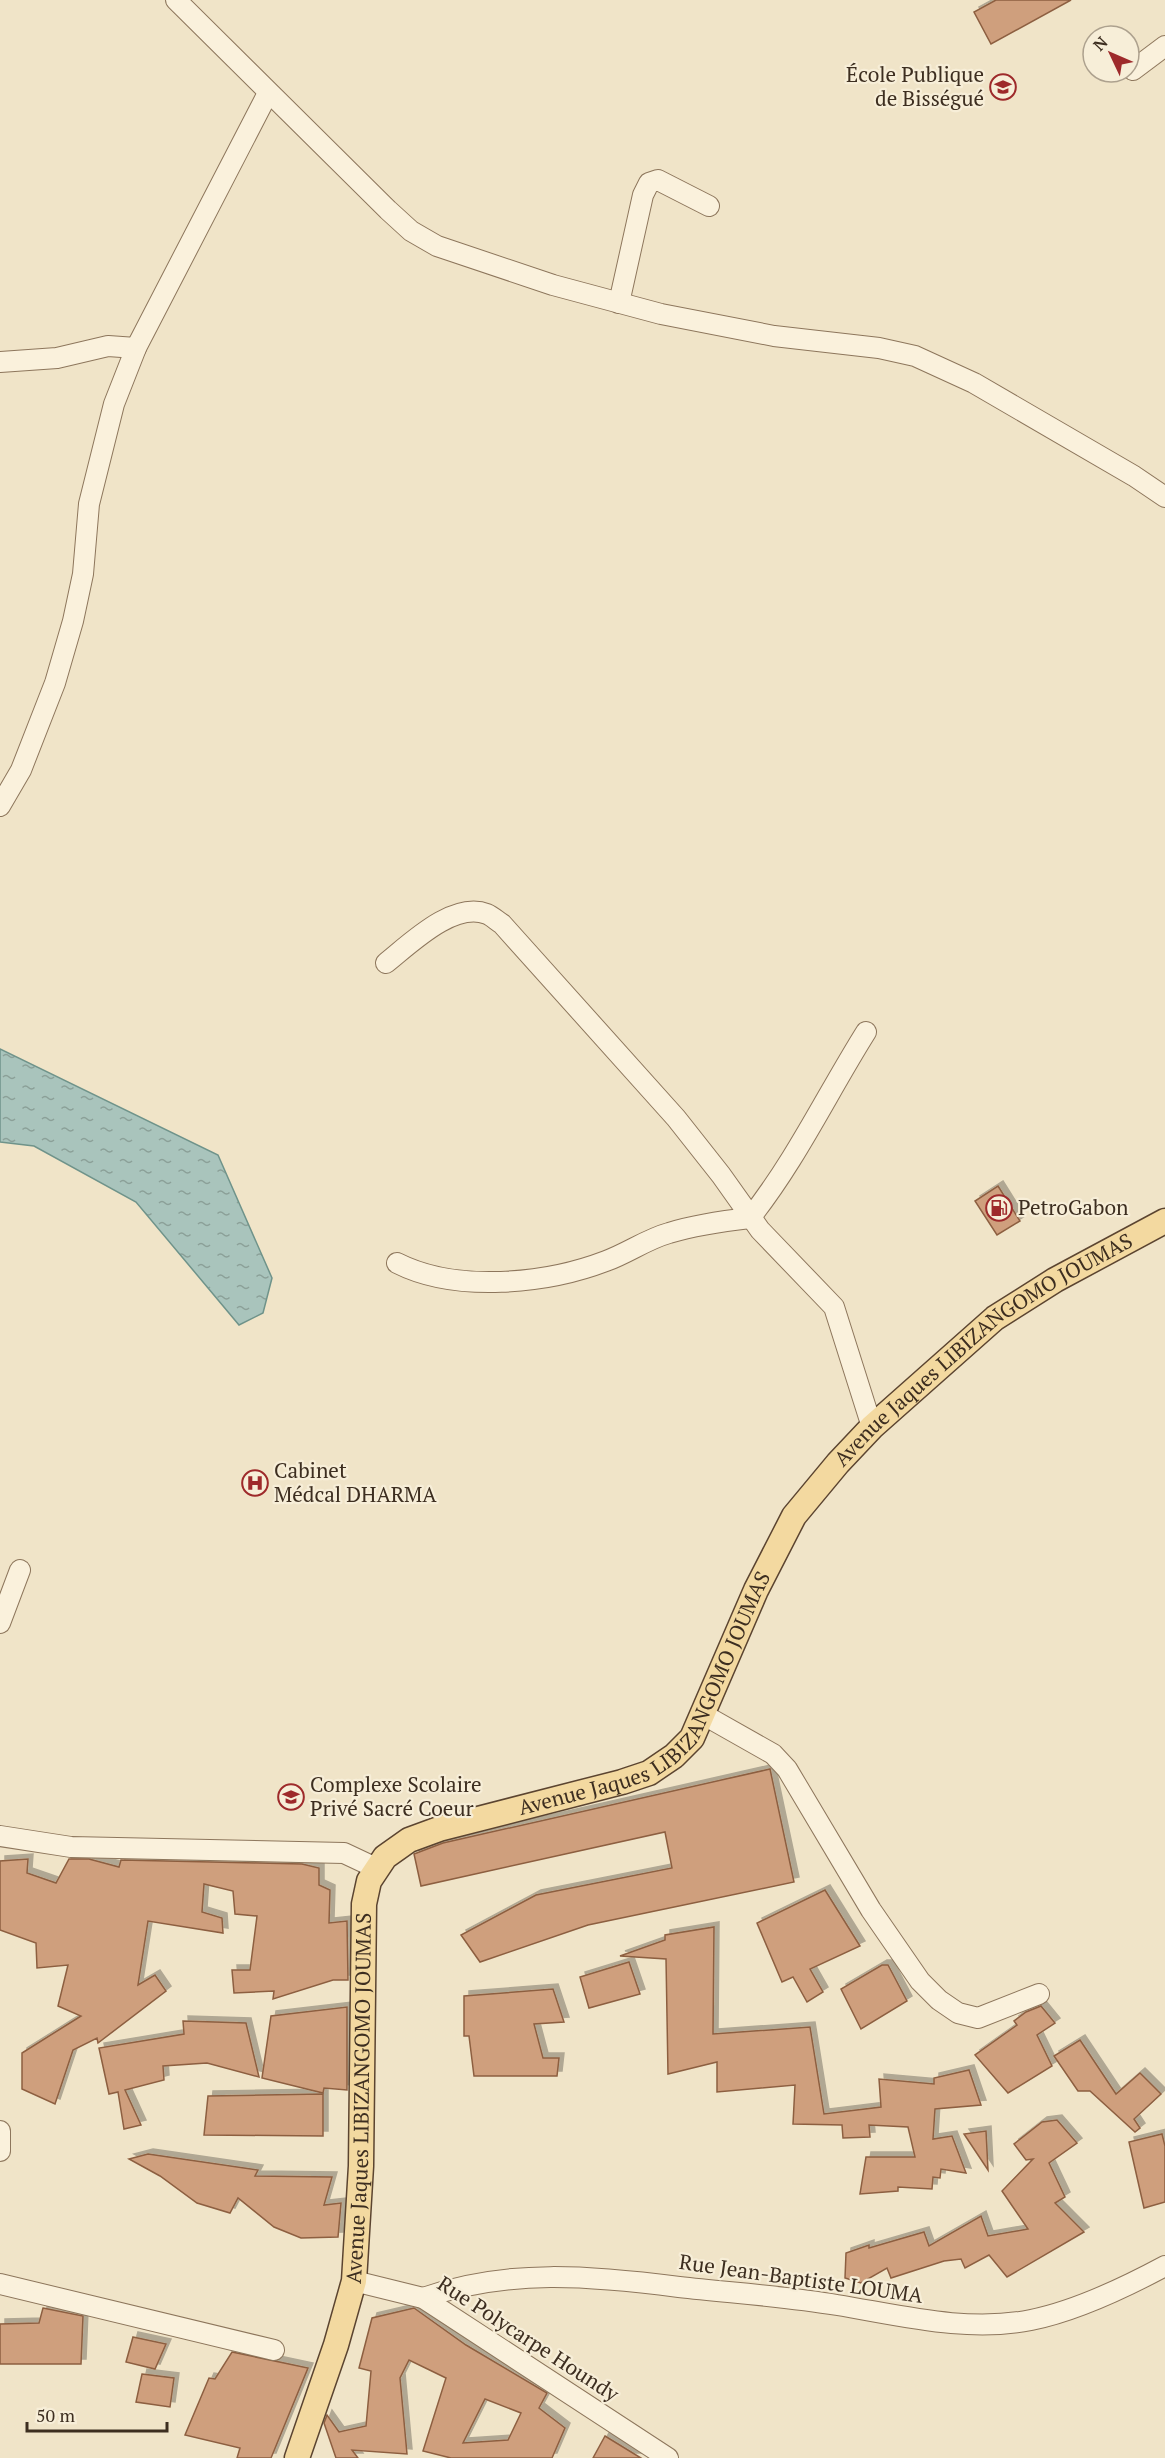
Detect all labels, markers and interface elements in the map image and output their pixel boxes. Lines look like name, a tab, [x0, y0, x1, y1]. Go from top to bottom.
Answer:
north arrow	[1081, 24, 1141, 84]
text: N	[1088, 32, 1112, 56]
place label: École Publique de Bisségué	[846, 60, 984, 112]
school or university icon: École Publique de Bisségué	[988, 72, 1018, 102]
fuel station icon: PetroGabon	[984, 1193, 1014, 1223]
place label: PetroGabon	[1018, 1193, 1129, 1221]
street label: Avenue Jaques LIBIZANGOMO JOUMAS	[827, 1226, 1137, 1472]
place label: Cabinet Médcal DHARMA	[274, 1456, 437, 1508]
hospital icon: Cabinet Médcal DHARMA	[240, 1468, 270, 1498]
street label: Avenue Jaques LIBIZANGOMO JOUMAS	[515, 1566, 776, 1821]
place label: Complexe Scolaire Privé Sacré Coeur	[310, 1770, 482, 1822]
school or university icon: Complexe Scolaire Privé Sacré Coeur	[276, 1782, 306, 1812]
street label: Avenue Jaques LIBIZANGOMO JOUMAS	[339, 1913, 377, 2284]
street label: Rue Jean-Baptiste LOUMA	[677, 2247, 925, 2309]
street label: Rue Polycarpe Houndy	[433, 2269, 625, 2408]
scale bar	[27, 2395, 166, 2433]
text: 50 m	[36, 2403, 76, 2427]

